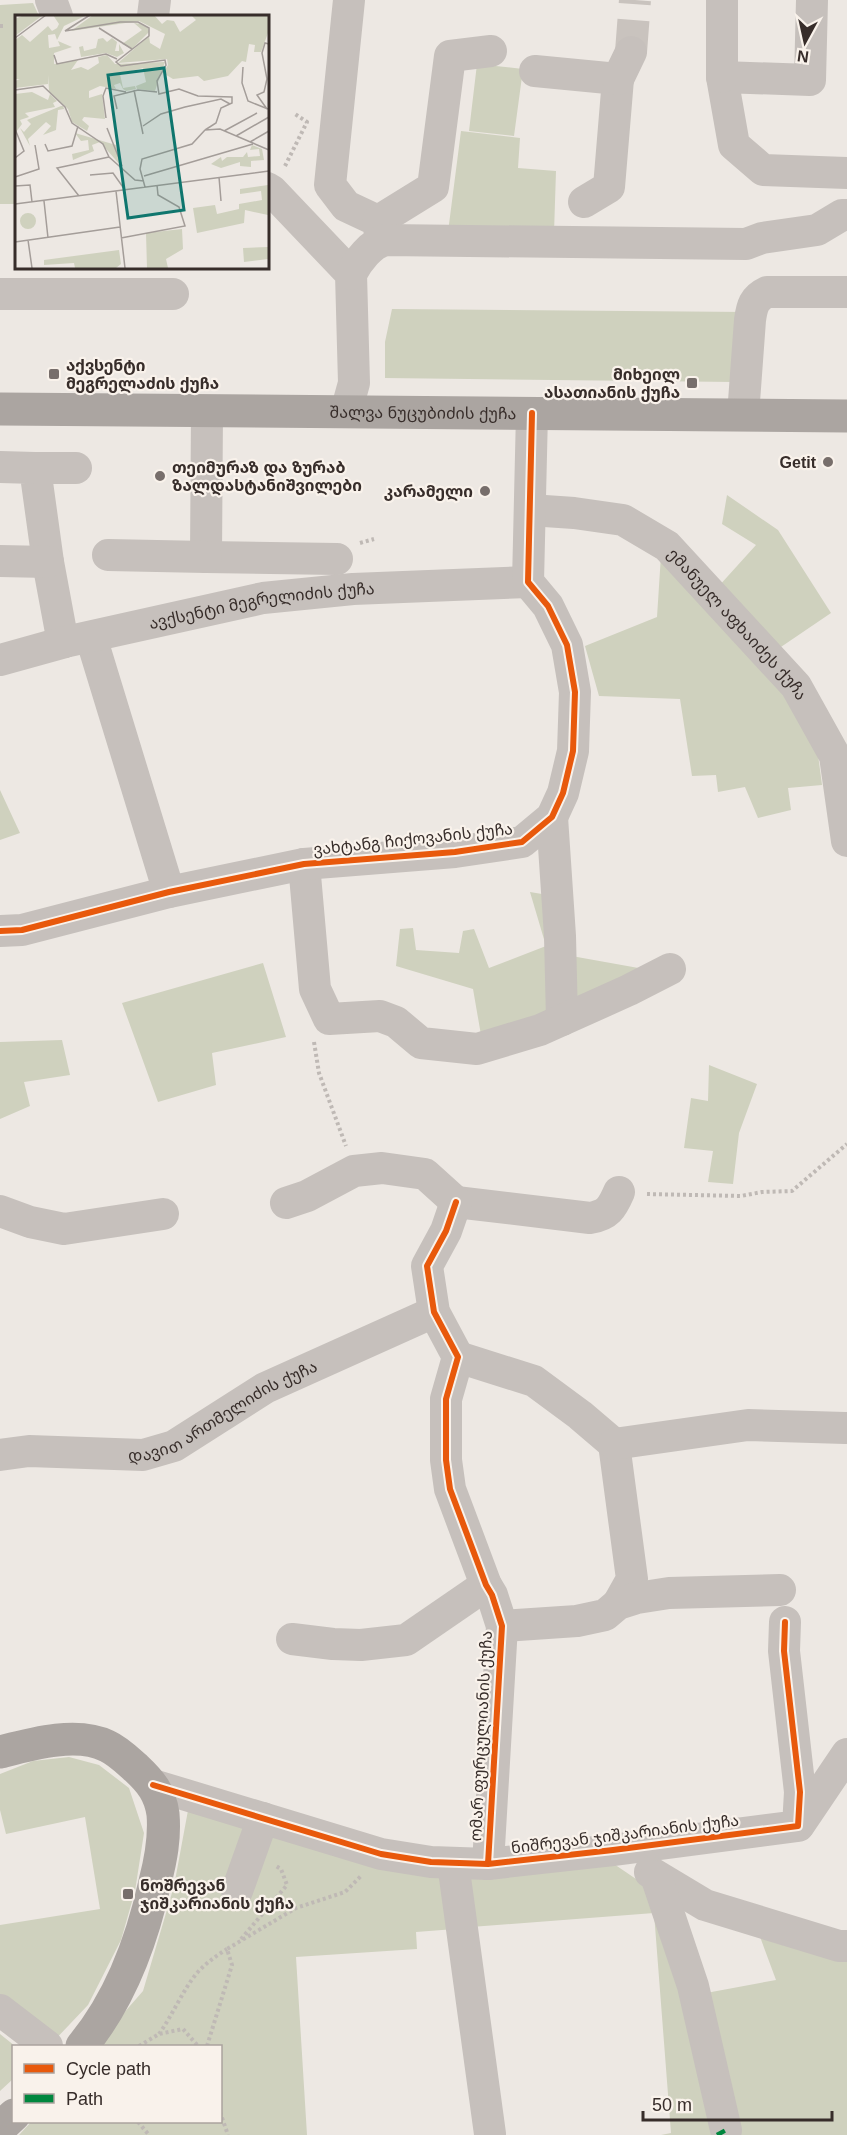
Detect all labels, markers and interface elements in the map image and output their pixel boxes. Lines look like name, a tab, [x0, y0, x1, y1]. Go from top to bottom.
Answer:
north arrow	[775, 12, 835, 72]
inset map	[15, 15, 268, 268]
text: N	[796, 47, 810, 66]
place label: აქვსენტი მეგრელაძის ქუჩა	[66, 357, 219, 394]
place label: მიხეილ ასათიანის ქუჩა	[544, 366, 680, 402]
marker: აქვსენტი მეგრელაძის ქუჩა	[47, 367, 61, 381]
marker: მიხეილ ასათიანის ქუჩა	[685, 376, 699, 390]
street label: შალვა ნუცუბიძის ქუჩა	[330, 403, 516, 423]
place label: Getit	[780, 454, 817, 471]
marker: Getit	[821, 455, 835, 469]
place label: თეიმურაზ და ზურაბ ზალდასტანიშვილები	[172, 459, 362, 496]
marker: თეიმურაზ და ზურაბ ზალდასტანიშვილები	[153, 469, 167, 483]
place label: კარამელი	[384, 483, 473, 502]
marker: კარამელი	[478, 484, 492, 498]
street label: ემანუელ აფხაიძეს ქუჩა	[664, 545, 810, 703]
street label: ავქსენტი მეგრელიძის ქუჩა	[147, 580, 375, 632]
street label: ვახტანგ ჩიქოვანის ქუჩა	[312, 820, 514, 859]
street label: დავით ართმელიძის ქუჩა	[128, 1357, 320, 1465]
street label: ომარ ფურცულიანის ქუჩა	[467, 1630, 497, 1842]
street label: ნიშრევან ჯიშკარიანის ქუჩა	[510, 1812, 740, 1857]
place label: ნოშრევან ჯიშკარიანის ქუჩა	[140, 1877, 294, 1913]
marker: ნოშრევან ჯიშკარიანის ქუჩა	[121, 1887, 135, 1901]
legend	[12, 2045, 222, 2123]
text: Cycle path	[66, 2059, 151, 2079]
scale bar	[643, 2084, 832, 2122]
text: Path	[66, 2089, 103, 2109]
text: 50 m	[652, 2095, 692, 2115]

